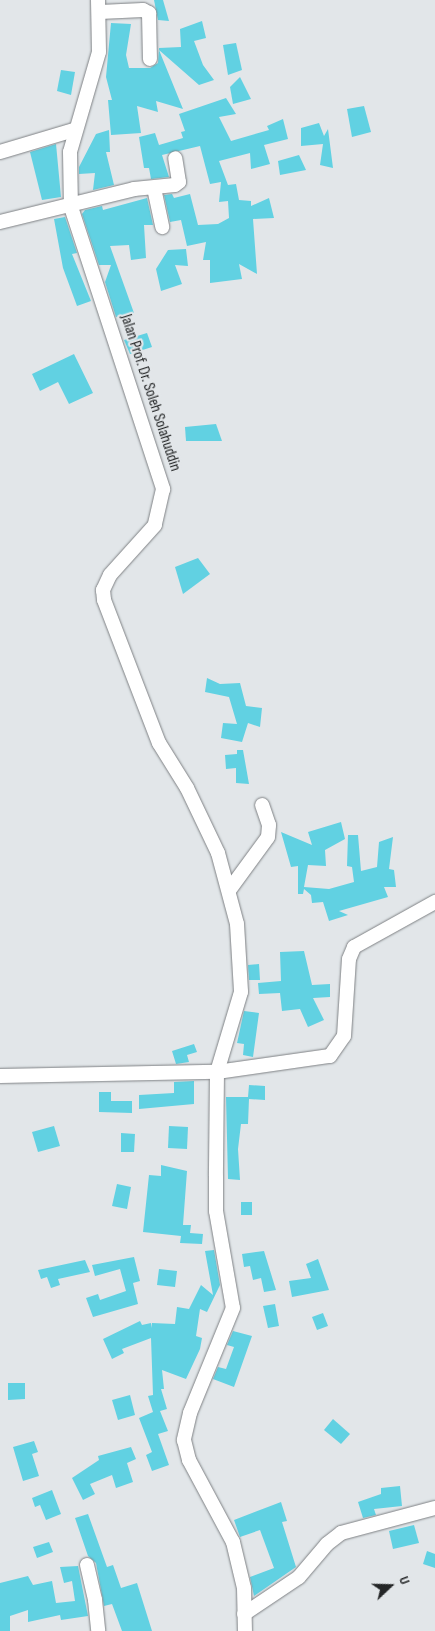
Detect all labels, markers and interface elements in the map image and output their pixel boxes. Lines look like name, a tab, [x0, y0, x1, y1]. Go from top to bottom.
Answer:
street label: Jalan Prof. Dr. Soleh Solahuddin	[116, 312, 184, 474]
north arrow	[365, 1561, 415, 1611]
text: U	[395, 1574, 414, 1587]

